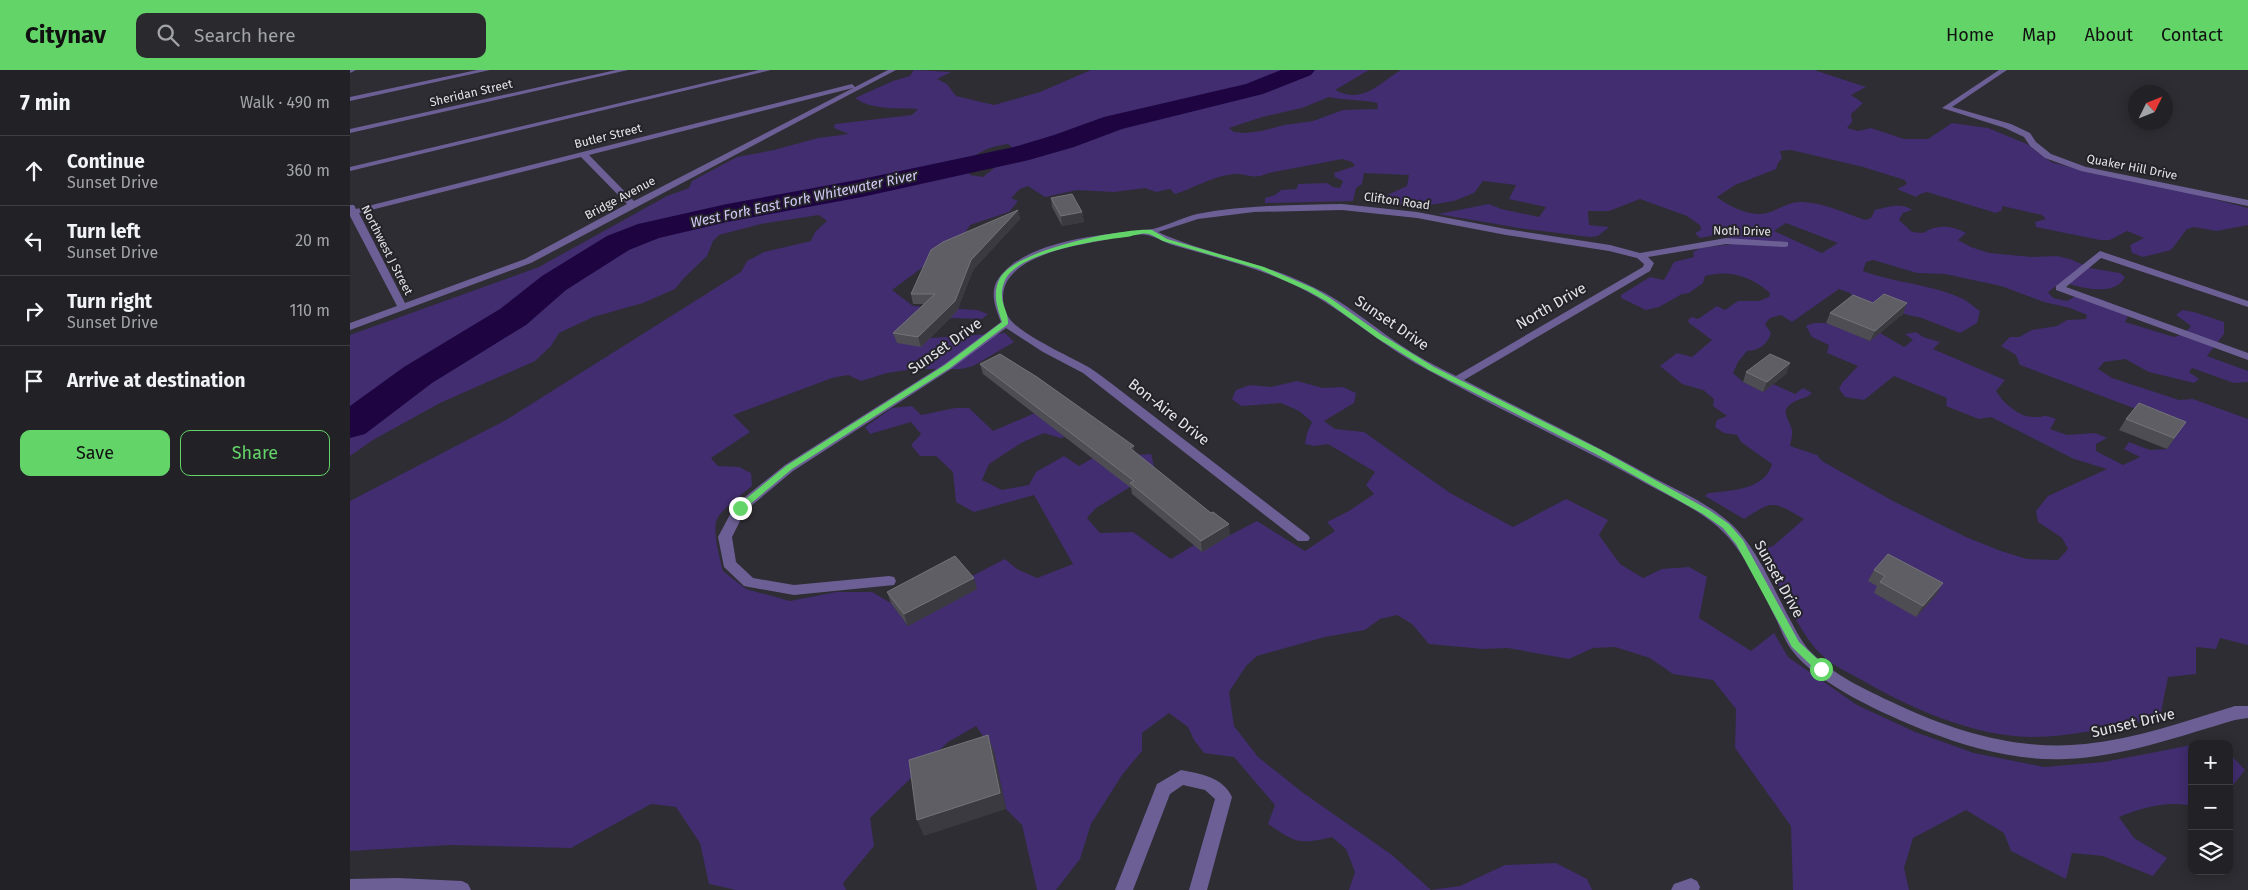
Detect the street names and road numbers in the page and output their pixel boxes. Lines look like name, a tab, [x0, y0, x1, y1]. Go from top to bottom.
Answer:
street label: Sheridan Street	[428, 77, 514, 109]
street label: Butler Street	[573, 121, 644, 151]
street label: Quaker Hill Drive	[2085, 151, 2179, 183]
street label: Bridge Avenue	[582, 173, 658, 223]
street label: Clifton Road	[1363, 189, 1431, 213]
street label: Northwest J Street	[358, 203, 416, 298]
street label: Noth Drive	[1713, 223, 1771, 239]
street label: North Drive	[1513, 279, 1589, 333]
street label: Sunset Drive	[1352, 292, 1432, 354]
street label: Sunset Drive	[905, 314, 985, 378]
street label: Bon-Aire Drive	[1125, 375, 1213, 449]
street label: Sunset Drive	[1750, 537, 1808, 621]
street label: Sunset Drive	[2089, 705, 2177, 741]

